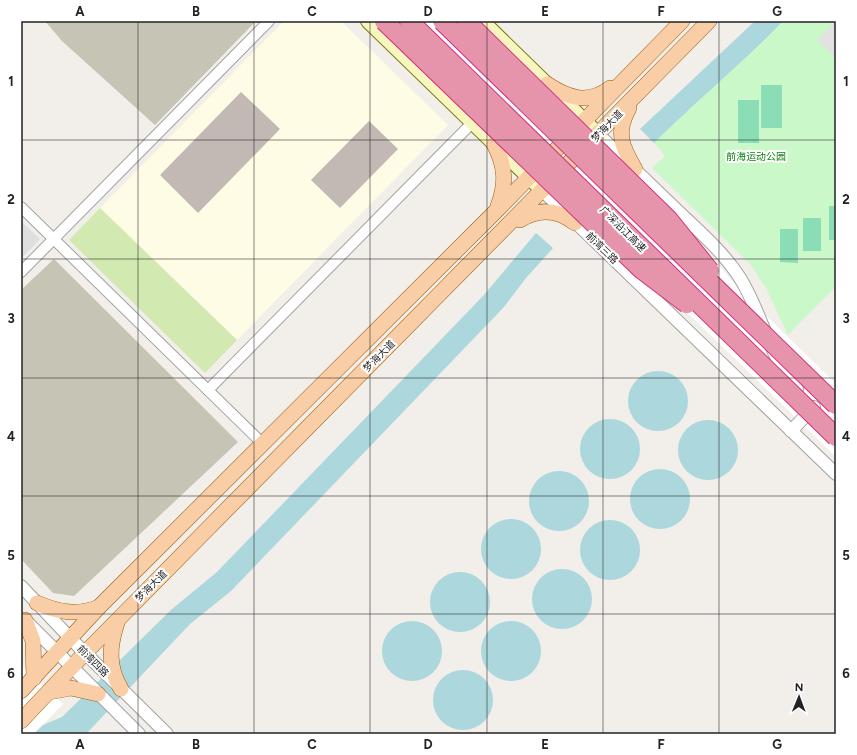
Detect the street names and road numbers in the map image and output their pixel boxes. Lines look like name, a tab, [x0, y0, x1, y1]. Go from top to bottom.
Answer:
street label: 梦海大道	[588, 107, 626, 145]
street label: 广深沿江高速	[597, 203, 649, 255]
street label: 前湾三路	[583, 229, 621, 267]
street label: 梦海大道	[360, 337, 398, 375]
street label: 梦海大道	[132, 567, 170, 605]
street label: 前湾四路	[74, 642, 112, 680]

